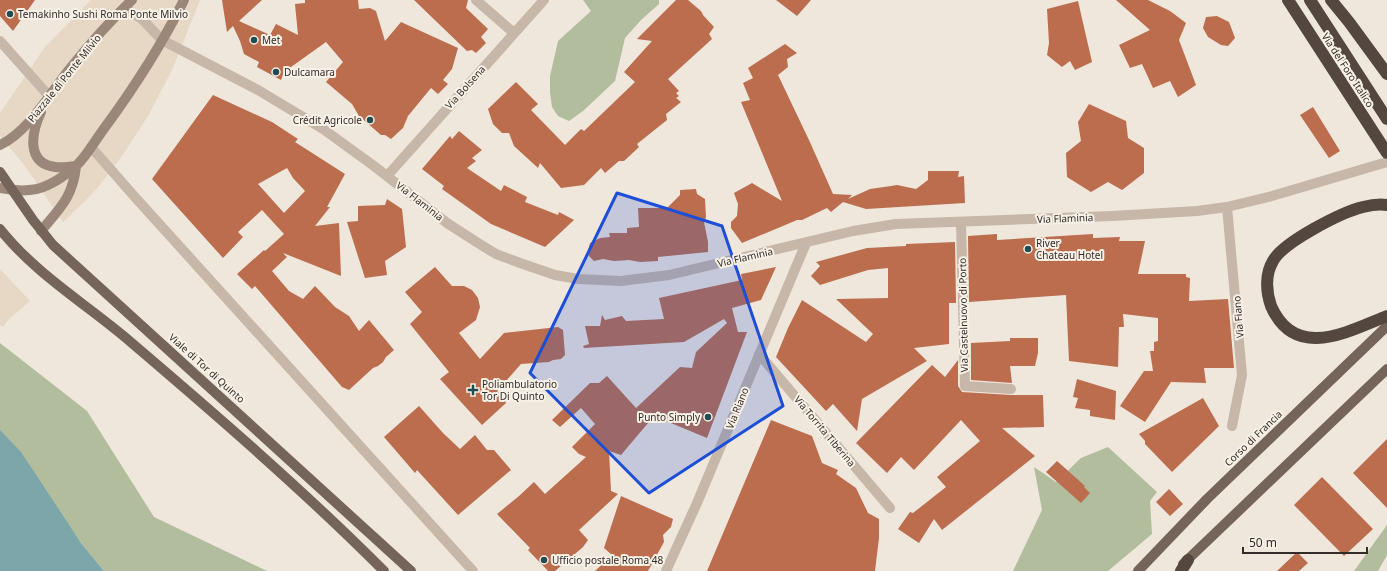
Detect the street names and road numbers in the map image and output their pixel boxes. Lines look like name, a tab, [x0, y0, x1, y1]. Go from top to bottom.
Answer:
street label: Via del Foro Italico	[1319, 30, 1377, 110]
street label: Piazzale di Ponte Milvio	[24, 31, 104, 125]
street label: Via Bolsena	[442, 62, 488, 112]
street label: Via Flaminia	[393, 178, 447, 224]
street label: Via Flaminia	[1037, 210, 1093, 226]
street label: Via Flaminia	[716, 244, 774, 270]
street label: Via Castelnuovo di Porto	[955, 258, 971, 372]
street label: Via Fiano	[1229, 295, 1247, 339]
street label: Viale di Tor di Quinto	[166, 330, 248, 406]
street label: Via Riano	[722, 385, 752, 431]
street label: Via Torrita Tiberina	[791, 392, 859, 470]
street label: Corso di Francia	[1221, 407, 1285, 469]

